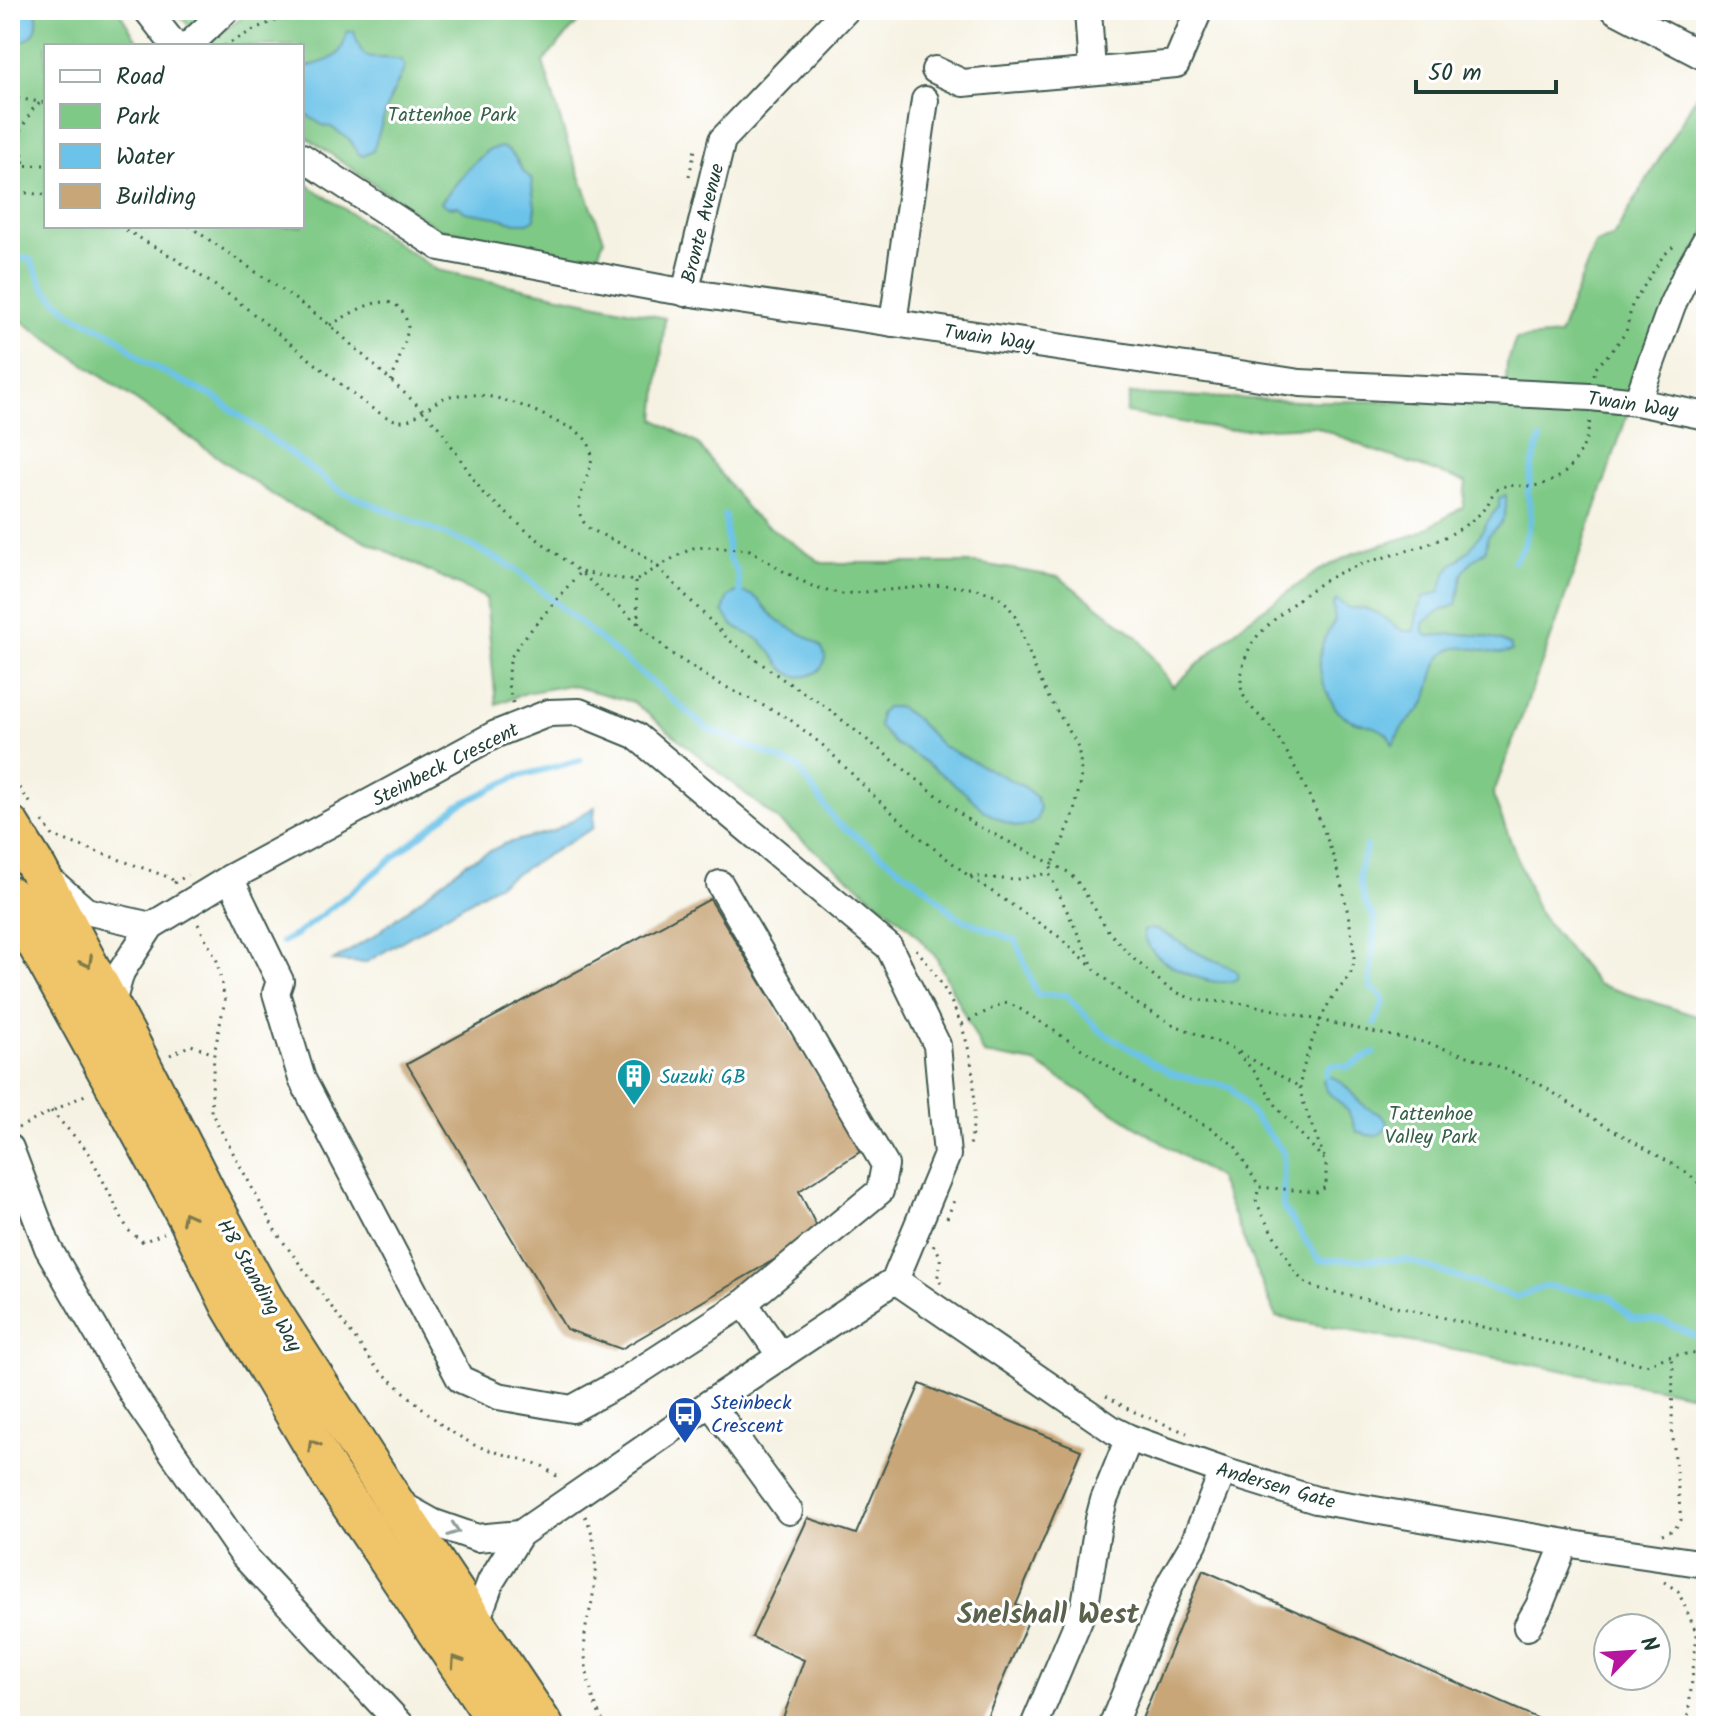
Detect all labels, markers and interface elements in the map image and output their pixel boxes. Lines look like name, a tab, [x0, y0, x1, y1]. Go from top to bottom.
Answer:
legend	[44, 44, 304, 228]
scale bar	[1416, 44, 1556, 94]
text: 50 m	[1428, 54, 1482, 93]
text: Road	[116, 58, 165, 97]
text: Park	[116, 98, 160, 137]
park label: Tattenhoe Park	[388, 100, 517, 132]
text: Water	[116, 138, 176, 177]
street label: Bronte Avenue	[674, 160, 734, 287]
text: Building	[116, 178, 196, 217]
street label: Twain Way	[941, 317, 1037, 361]
street label: Twain Way	[1585, 384, 1681, 428]
street label: Steinbeck Crescent	[367, 715, 525, 817]
one-way arrow	[78, 953, 93, 968]
building icon: Suzuki GB	[615, 1057, 653, 1107]
place label: Suzuki GB	[660, 1062, 746, 1094]
park label: Tattenhoe Valley Park	[1385, 1099, 1478, 1154]
one-way arrow	[181, 1211, 196, 1226]
street label: H8 Standing Way	[207, 1213, 310, 1359]
place label: Steinbeck Crescent	[711, 1388, 792, 1443]
bus stop icon: Steinbeck Crescent	[666, 1395, 704, 1445]
one-way arrow	[307, 1439, 323, 1453]
street label: Andersen Gate	[1212, 1455, 1339, 1519]
one-way arrow	[446, 1520, 460, 1536]
district label: Snelshall West	[957, 1593, 1139, 1638]
north arrow	[1592, 1612, 1672, 1692]
text: N	[1629, 1631, 1667, 1658]
one-way arrow	[451, 1656, 466, 1670]

